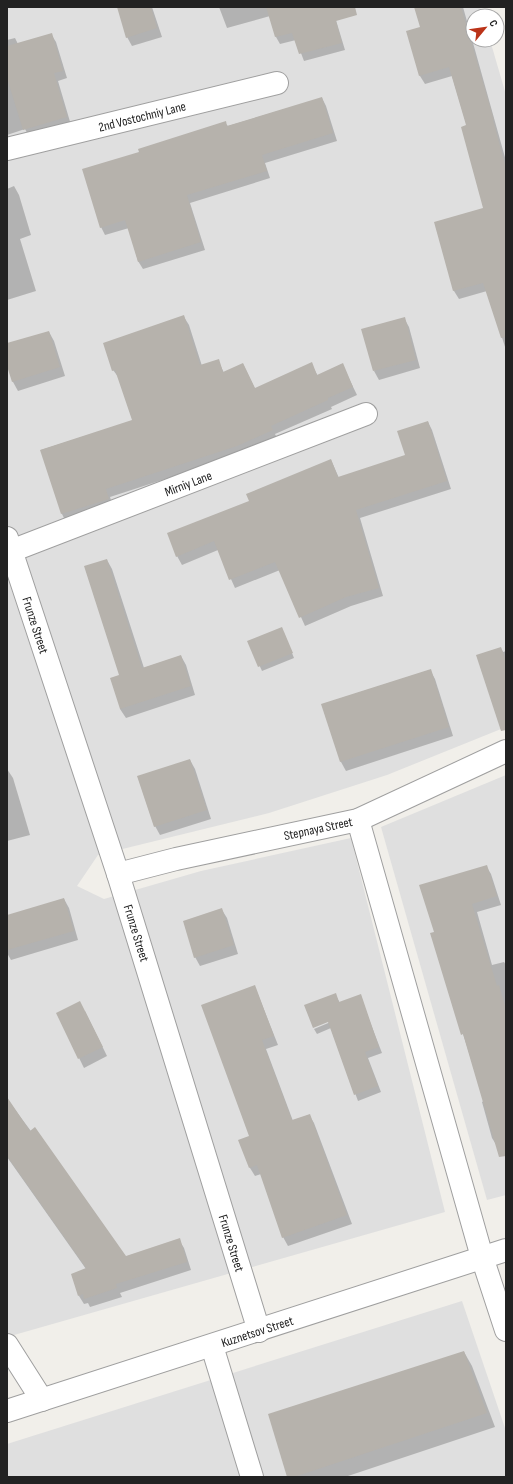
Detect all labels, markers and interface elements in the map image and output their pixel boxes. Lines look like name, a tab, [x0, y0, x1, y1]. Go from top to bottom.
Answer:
north arrow	[465, 8, 505, 48]
text: С	[486, 18, 501, 29]
street label: 2nd Vostochniy Lane	[97, 98, 188, 136]
street label: Mirniy Lane	[162, 468, 214, 500]
street label: Frunze Street	[18, 595, 52, 656]
street label: Stepnaya Street	[282, 814, 354, 844]
street label: Frunze Street	[120, 903, 152, 964]
street label: Frunze Street	[215, 1213, 247, 1274]
street label: Kuznetsov Street	[219, 1313, 295, 1351]

